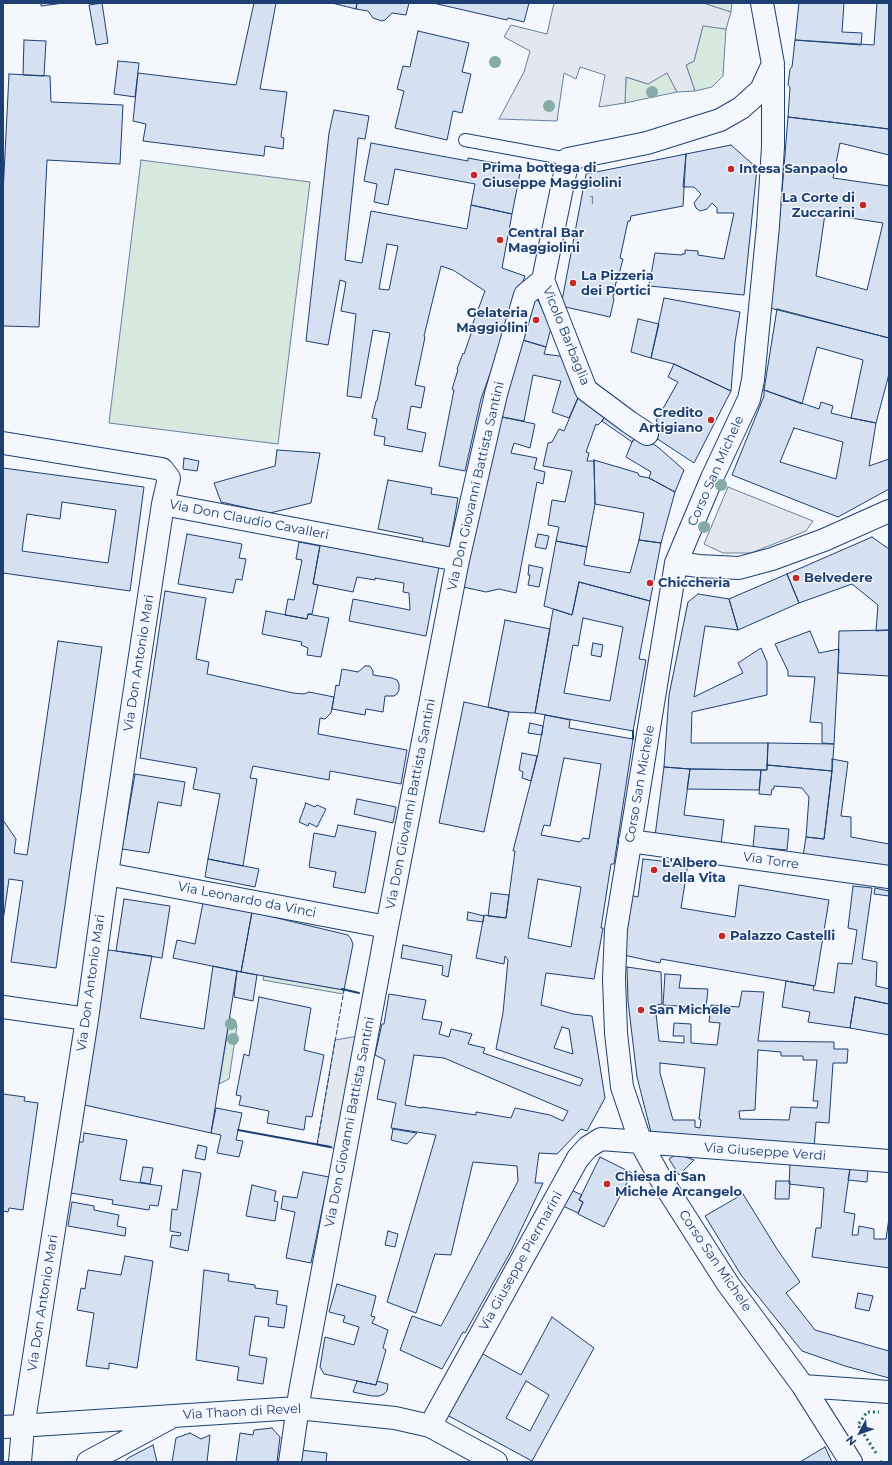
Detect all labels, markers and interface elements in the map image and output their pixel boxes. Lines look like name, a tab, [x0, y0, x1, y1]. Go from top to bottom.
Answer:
place label: Prima bottega di Giuseppe Maggiolini	[482, 160, 622, 191]
place label: Intesa Sanpaolo	[739, 161, 848, 177]
marker: Intesa Sanpaolo	[726, 164, 736, 174]
marker: Prima bottega di Giuseppe Maggiolini	[469, 170, 479, 180]
place label: La Corte di Zuccarini	[782, 190, 855, 221]
house number: 1	[590, 194, 594, 208]
marker: La Corte di Zuccarini	[858, 200, 868, 210]
place label: Central Bar Maggiolini	[508, 225, 584, 256]
marker: Central Bar Maggiolini	[495, 235, 505, 245]
place label: La Pizzeria dei Portici	[581, 268, 654, 299]
marker: La Pizzeria dei Portici	[568, 278, 578, 288]
street label: Vicolo Barbaglia	[539, 284, 593, 388]
place label: Gelateria Maggiolini	[456, 305, 528, 336]
marker: Gelateria Maggiolini	[531, 315, 541, 325]
street label: Via Don Giovanni Battista Santini	[444, 380, 508, 592]
place label: Credito Artigiano	[639, 405, 703, 436]
street label: Corso San Michele	[685, 413, 747, 529]
marker: Credito Artigiano	[706, 415, 716, 425]
street label: Via Don Claudio Cavalleri	[168, 497, 330, 543]
place label: Belvedere	[804, 570, 873, 586]
marker: Belvedere	[791, 573, 801, 583]
place label: Chiccheria	[658, 575, 730, 591]
marker: Chiccheria	[645, 578, 655, 588]
street label: Via Don Antonio Mari	[120, 593, 158, 733]
street label: Via Don Giovanni Battista Santini	[383, 697, 439, 911]
street label: Corso San Michele	[622, 724, 658, 844]
street label: Via Torre	[742, 849, 800, 873]
place label: L'Albero della Vita	[662, 855, 726, 886]
marker: L'Albero della Vita	[649, 865, 659, 875]
street label: Via Leonardo da Vinci	[177, 879, 317, 921]
street label: Via Don Antonio Mari	[74, 913, 108, 1053]
place label: Palazzo Castelli	[730, 928, 835, 944]
marker: Palazzo Castelli	[717, 931, 727, 941]
place label: San Michele	[649, 1002, 731, 1018]
marker: San Michele	[636, 1005, 646, 1015]
street label: Via Don Giovanni Battista Santini	[322, 1015, 378, 1229]
street label: Via Giuseppe Verdi	[703, 1140, 827, 1164]
place label: Chiesa di San Michele Arcangelo	[615, 1169, 742, 1200]
marker: Chiesa di San Michele Arcangelo	[602, 1179, 612, 1189]
street label: Via Giuseppe Piermarini	[476, 1189, 566, 1333]
street label: Corso San Michele	[675, 1207, 755, 1315]
street label: Via Don Antonio Mari	[24, 1233, 62, 1373]
street label: Via Thaon di Revel	[182, 1401, 302, 1423]
north arrow	[840, 1413, 880, 1453]
text: N	[843, 1433, 859, 1449]

